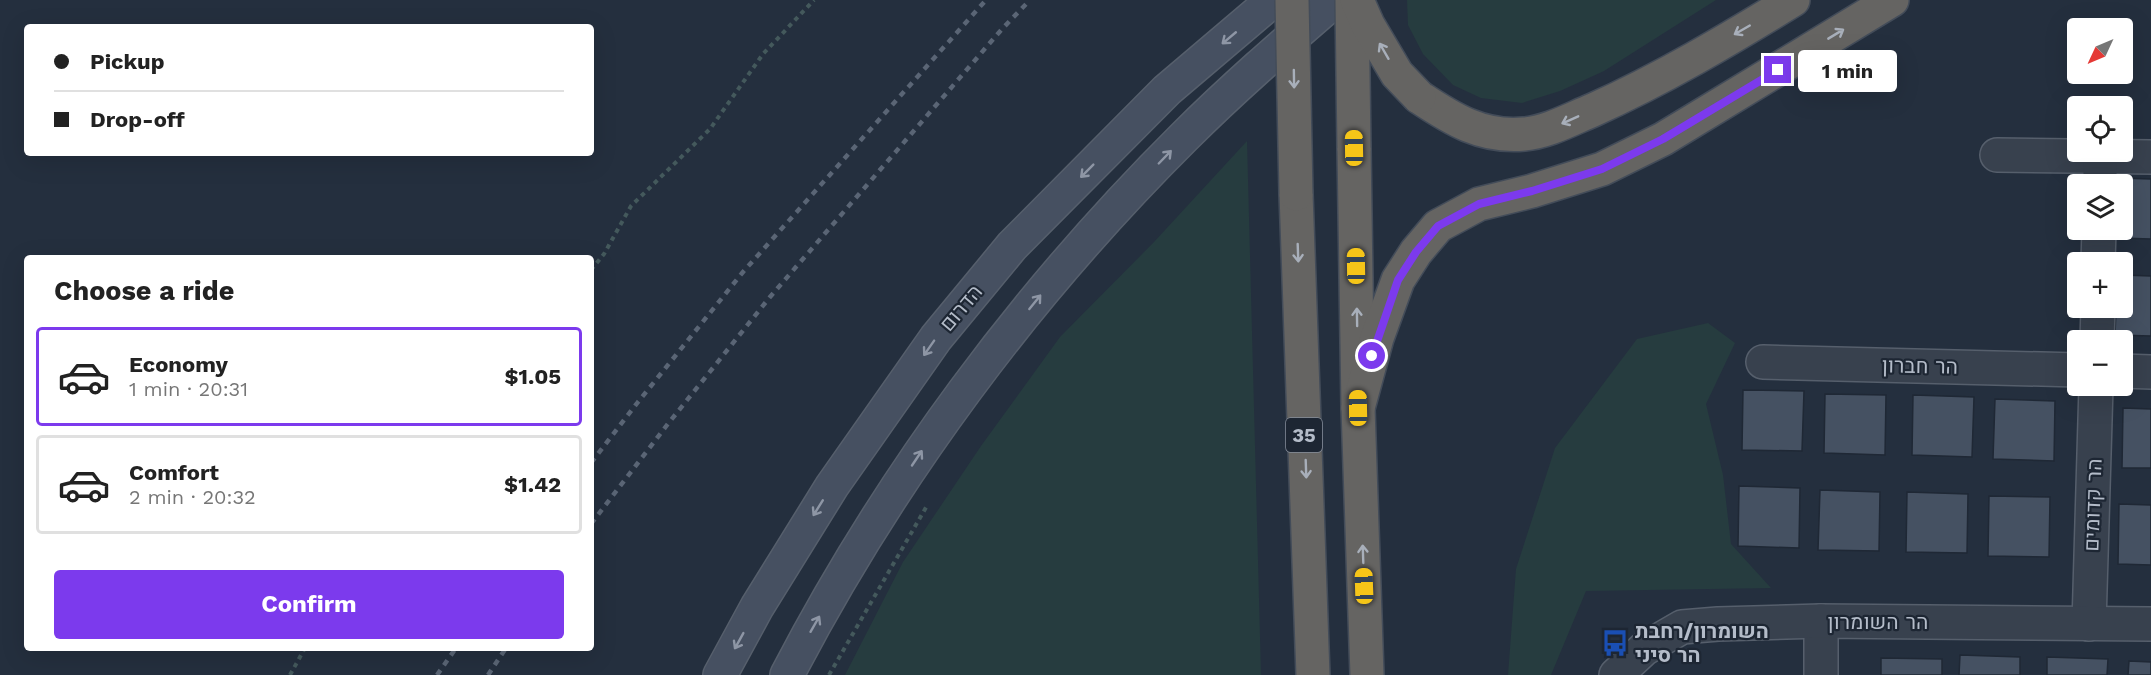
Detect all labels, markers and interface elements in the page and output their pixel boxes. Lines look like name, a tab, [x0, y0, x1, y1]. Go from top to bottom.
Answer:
north arrow	[2067, 18, 2133, 84]
map controls	[2067, 18, 2133, 396]
one-way arrow	[1734, 25, 1752, 36]
one-way arrow	[1827, 27, 1844, 39]
one-way arrow	[1222, 31, 1237, 45]
one-way arrow	[1377, 43, 1389, 60]
text: Pickup	[90, 49, 165, 74]
callout: 1 min	[1799, 49, 1898, 91]
route end	[1764, 56, 1791, 83]
text: 1 min	[1822, 59, 1873, 83]
one-way arrow	[1288, 69, 1299, 89]
button: locate	[2067, 96, 2133, 162]
text: Drop-off	[90, 107, 185, 132]
one-way arrow	[1561, 115, 1579, 126]
car	[1345, 130, 1363, 166]
one-way arrow	[1157, 149, 1172, 164]
one-way arrow	[1079, 164, 1094, 179]
button: layers	[2067, 174, 2133, 240]
one-way arrow	[1292, 242, 1303, 262]
car	[1347, 248, 1365, 284]
button: +	[2067, 252, 2133, 318]
text: Choose a ride	[54, 275, 234, 307]
street label: הדרום	[934, 279, 987, 336]
one-way arrow	[1029, 295, 1042, 311]
one-way arrow	[1351, 307, 1363, 327]
button: −	[2067, 330, 2133, 396]
one-way arrow	[923, 339, 935, 355]
route start	[1358, 342, 1385, 369]
icon: car	[57, 350, 111, 404]
text: Economy	[129, 352, 228, 377]
street label: הר חברון	[1882, 352, 1958, 379]
text: $1.05	[504, 364, 561, 389]
text: 1 min · 20:31	[129, 377, 248, 401]
car	[1349, 390, 1367, 426]
road number: 35	[1286, 418, 1322, 452]
one-way arrow	[911, 449, 924, 466]
icon: car	[57, 458, 111, 512]
one-way arrow	[1300, 458, 1311, 478]
street label: הר קדומים	[2078, 458, 2107, 552]
text: Comfort	[129, 460, 219, 485]
text: $1.42	[504, 472, 561, 497]
text: 2 min · 20:32	[129, 485, 256, 509]
one-way arrow	[812, 499, 824, 516]
one-way arrow	[1357, 544, 1369, 564]
car	[1354, 568, 1374, 604]
button: Confirm	[54, 570, 564, 639]
street label: הר השומרון	[1828, 609, 1928, 634]
one-way arrow	[809, 616, 821, 633]
place label: השומרון/רחבת הר סיני	[1635, 618, 1769, 667]
bus stop icon: השומרון/רחבת הר סיני	[1600, 628, 1630, 658]
one-way arrow	[733, 632, 745, 649]

